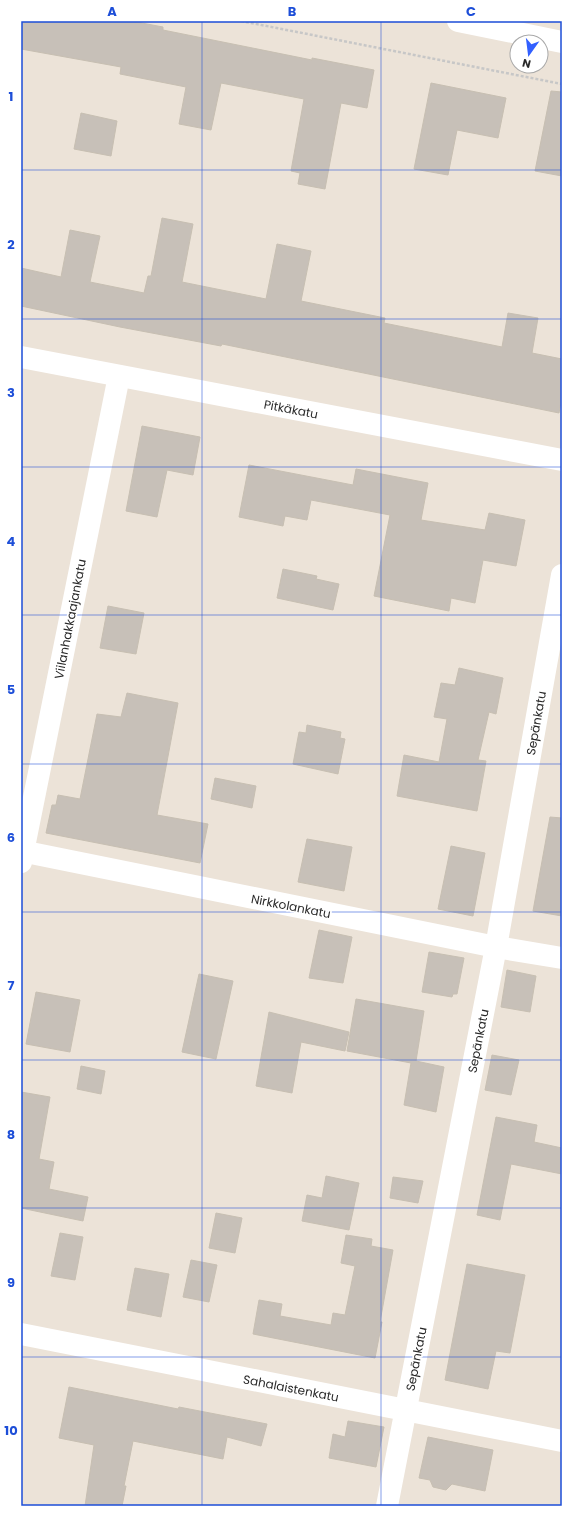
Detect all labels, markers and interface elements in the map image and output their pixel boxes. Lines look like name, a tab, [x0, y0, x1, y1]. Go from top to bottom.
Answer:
text: A	[107, 2, 117, 21]
text: B	[288, 2, 297, 21]
text: C	[466, 2, 476, 21]
north arrow	[509, 34, 549, 74]
text: N	[521, 55, 533, 72]
text: 1	[9, 87, 13, 106]
text: 2	[7, 235, 15, 254]
text: 3	[7, 383, 15, 402]
street label: Pitkäkatu	[262, 395, 320, 423]
text: 4	[7, 532, 16, 551]
street label: Viilanhakkaajankatu	[50, 557, 90, 681]
text: 5	[7, 680, 15, 699]
street label: Sepänkatu	[522, 690, 550, 756]
text: 6	[7, 828, 15, 847]
street label: Nirkkolankatu	[250, 890, 332, 922]
text: 7	[8, 976, 15, 995]
street label: Sepänkatu	[463, 1008, 493, 1074]
text: 8	[7, 1125, 15, 1144]
text: 9	[7, 1273, 15, 1292]
street label: Sepänkatu	[401, 1326, 431, 1392]
street label: Sahalaistenkatu	[242, 1370, 340, 1406]
text: 10	[4, 1421, 18, 1440]

